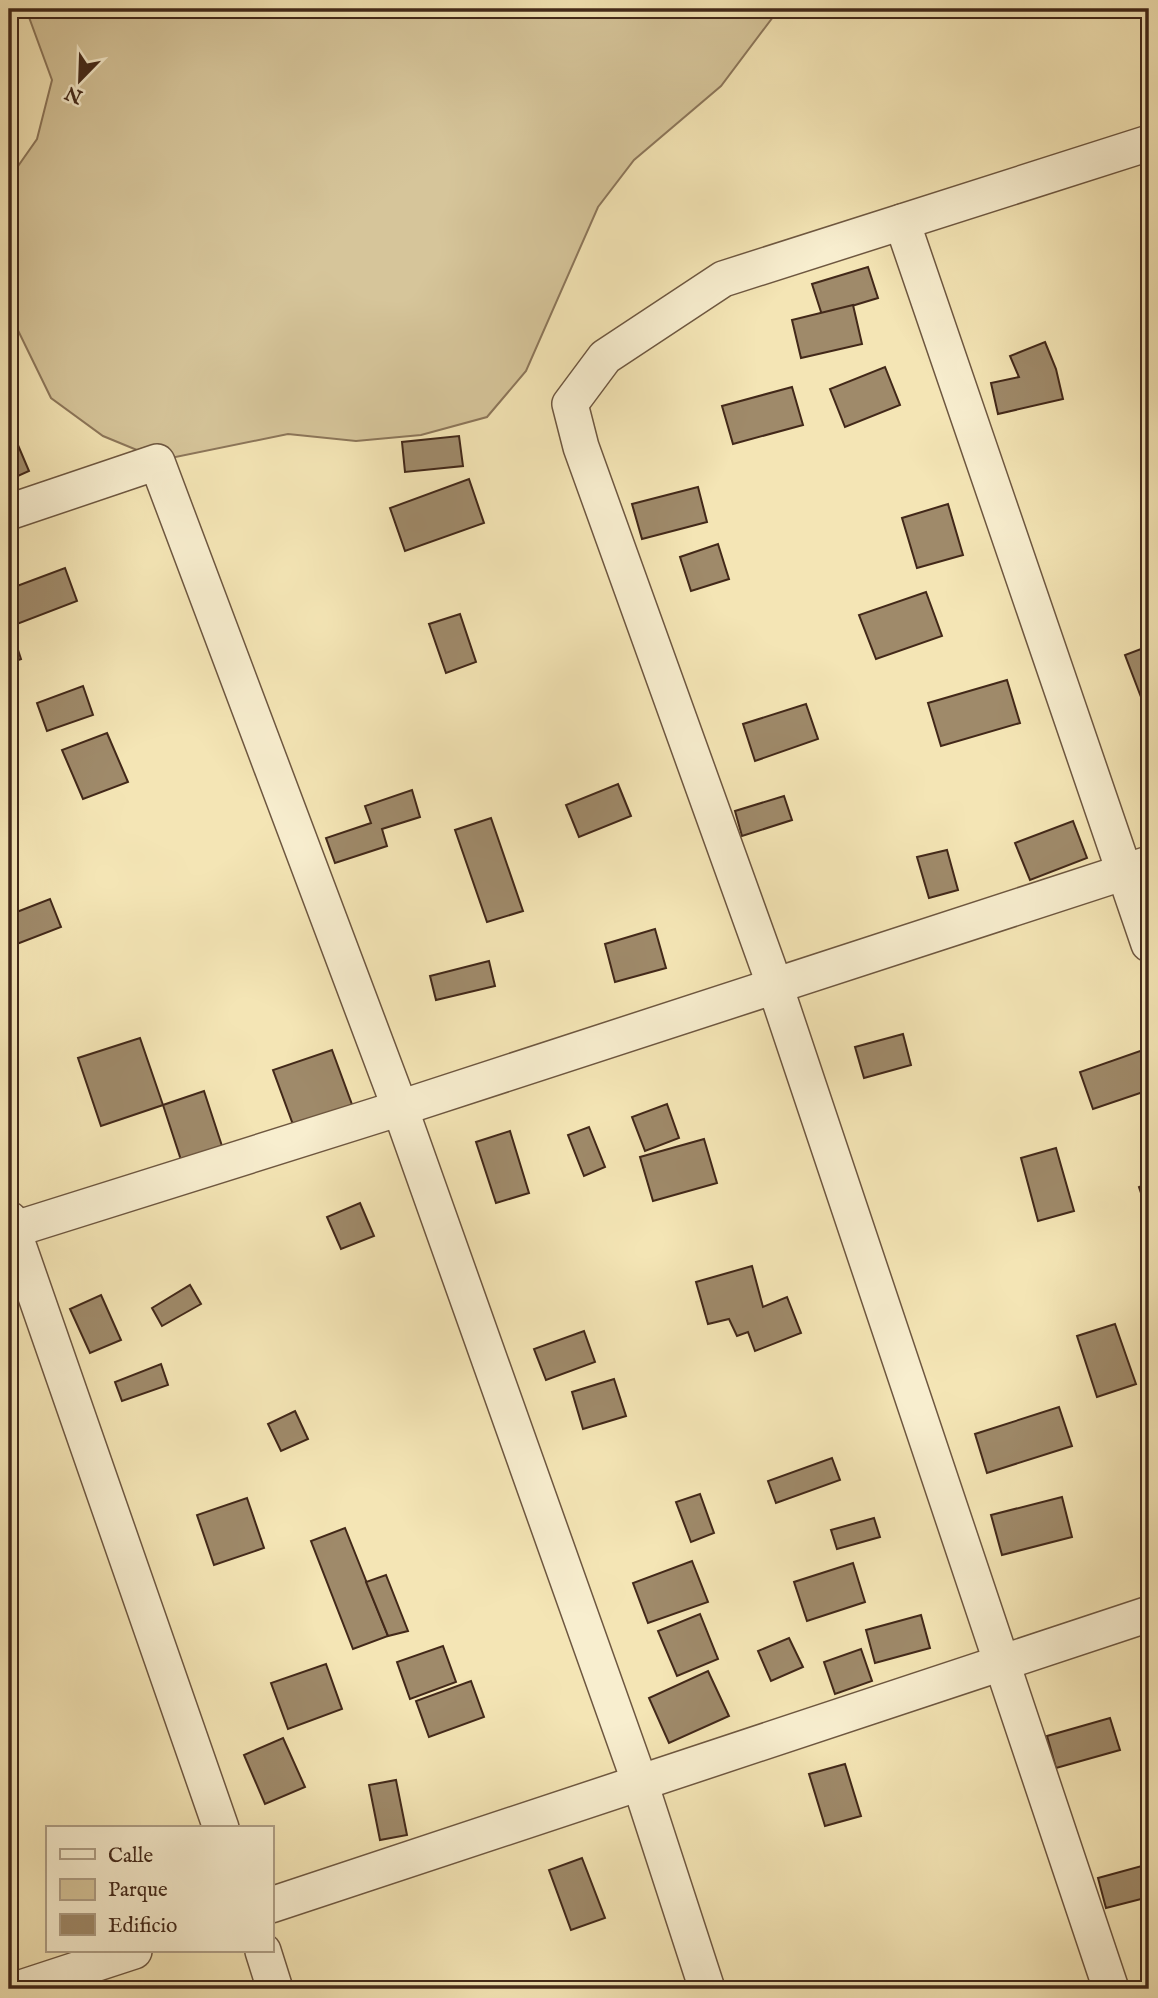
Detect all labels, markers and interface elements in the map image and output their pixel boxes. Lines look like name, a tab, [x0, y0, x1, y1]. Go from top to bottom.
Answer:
north arrow	[46, 46, 116, 116]
text: N	[61, 79, 87, 108]
legend	[46, 1826, 273, 1952]
text: Calle	[108, 1843, 153, 1870]
text: Parque	[108, 1877, 168, 1904]
text: Edificio	[108, 1913, 177, 1940]

